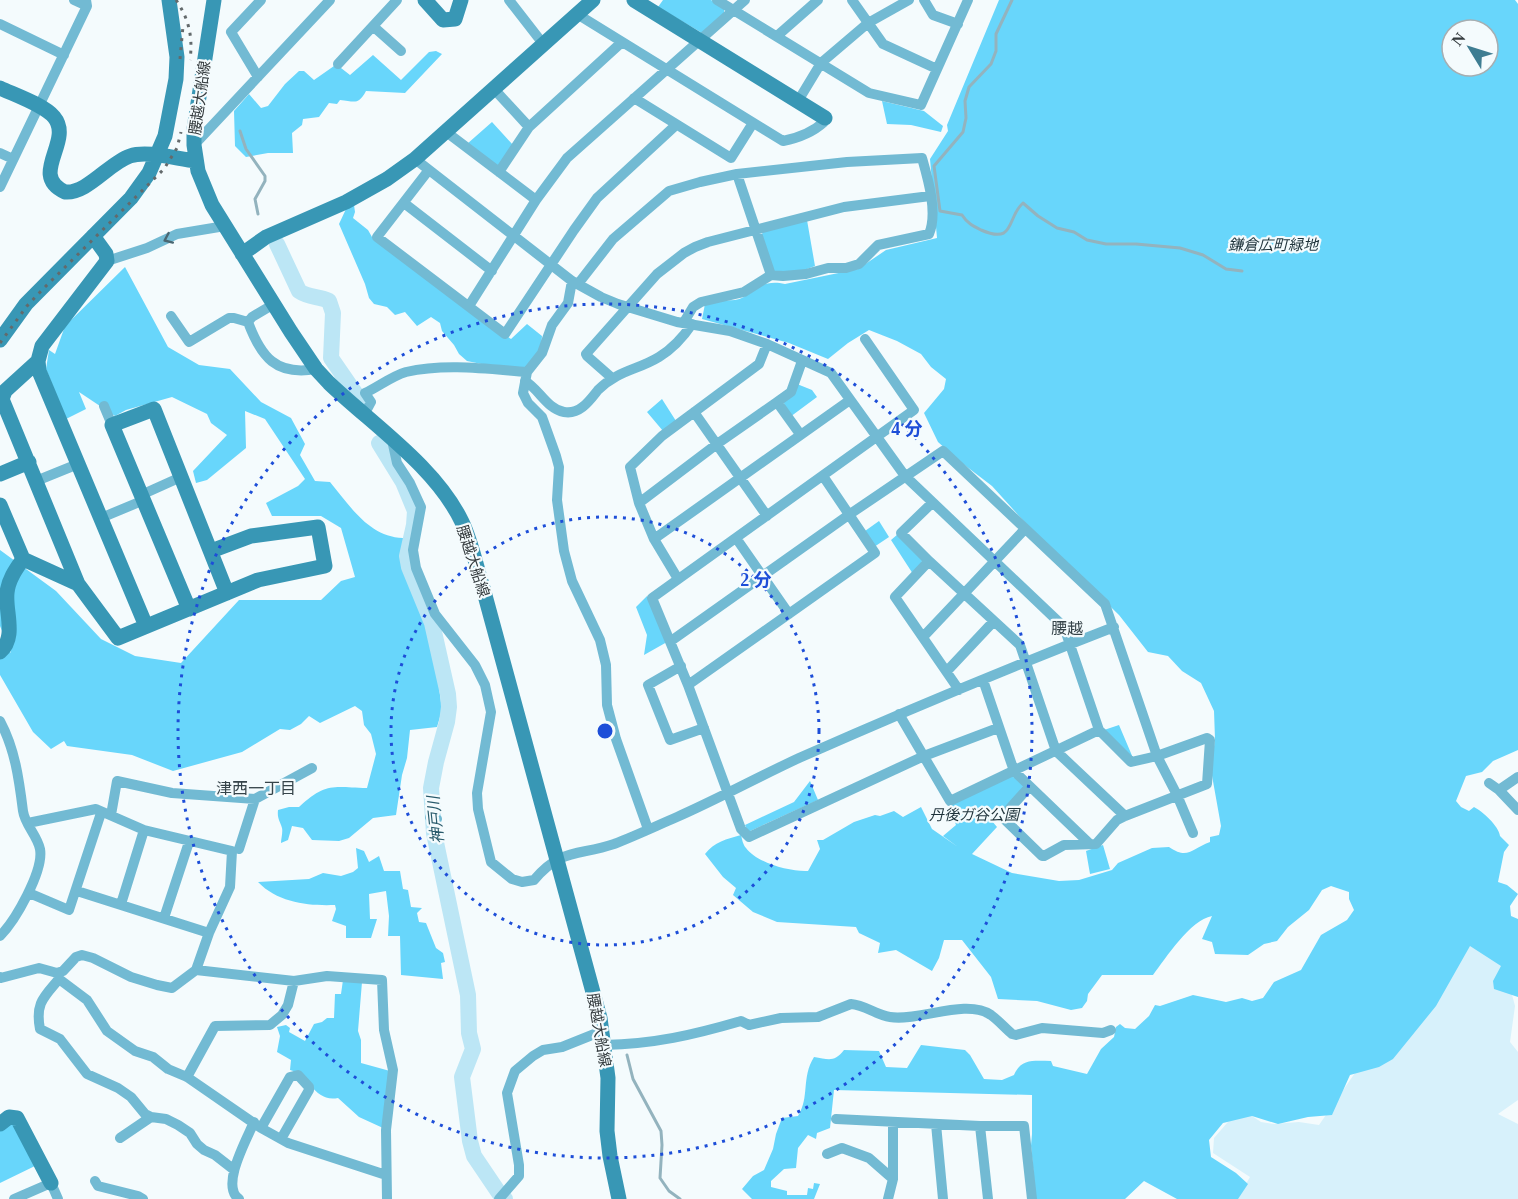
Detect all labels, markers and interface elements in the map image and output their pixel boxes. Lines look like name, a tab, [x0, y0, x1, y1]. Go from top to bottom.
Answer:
north arrow	[1440, 18, 1500, 78]
text: N	[1448, 29, 1469, 49]
street label: 腰越大船線	[187, 60, 213, 136]
one-way arrow	[163, 231, 174, 243]
park label: 鎌倉広町緑地	[1228, 237, 1320, 253]
text: 4 分	[891, 419, 923, 439]
street label: 腰越大船線	[454, 523, 492, 599]
text: 2 分	[740, 570, 772, 590]
district label: 腰越	[1051, 620, 1083, 637]
centre of rings	[595, 721, 615, 741]
district label: 津西一丁目	[216, 780, 296, 797]
water label: 神戸川	[424, 793, 446, 845]
park label: 丹後ガ谷公園	[929, 807, 1021, 823]
street label: 腰越大船線	[585, 992, 613, 1068]

